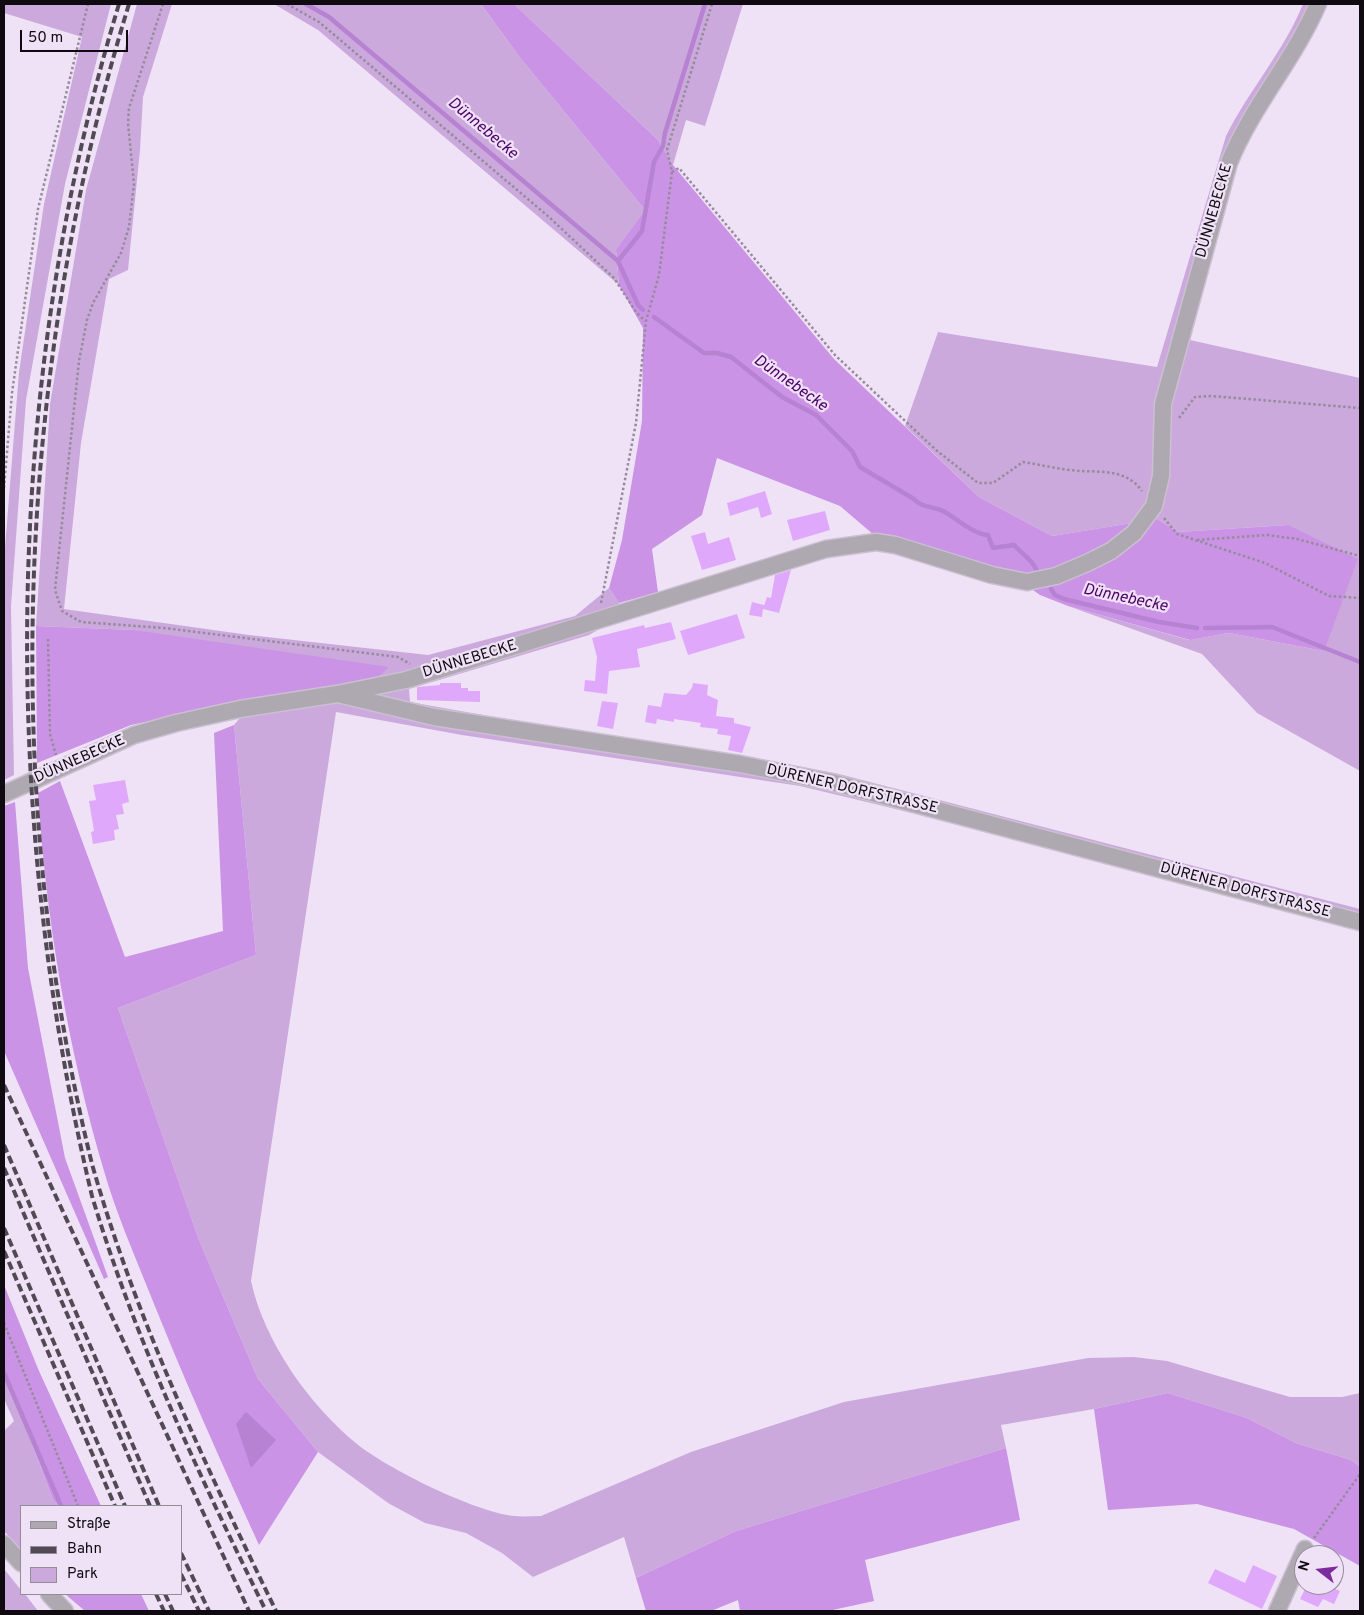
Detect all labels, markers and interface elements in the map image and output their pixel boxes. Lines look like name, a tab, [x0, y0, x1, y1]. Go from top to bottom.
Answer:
scale bar	[22, 20, 130, 52]
text: 50 m	[28, 29, 63, 48]
water label: Dünnebecke	[443, 94, 521, 164]
street label: DÜNNEBECKE	[1193, 162, 1237, 260]
water label: Dünnebecke	[749, 352, 831, 416]
water label: Dünnebecke	[1081, 581, 1169, 617]
street label: DÜNNEBECKE	[421, 637, 519, 683]
street label: DÜNNEBECKE	[32, 732, 128, 788]
street label: DÜRENER DORFSTRASSE	[765, 762, 939, 818]
street label: DÜRENER DORFSTRASSE	[1158, 860, 1332, 922]
legend	[20, 1505, 182, 1595]
text: Straße	[67, 1515, 111, 1534]
text: Bahn	[67, 1540, 102, 1559]
north arrow	[1294, 1545, 1344, 1595]
text: N	[1296, 1559, 1315, 1573]
text: Park	[67, 1565, 98, 1584]

